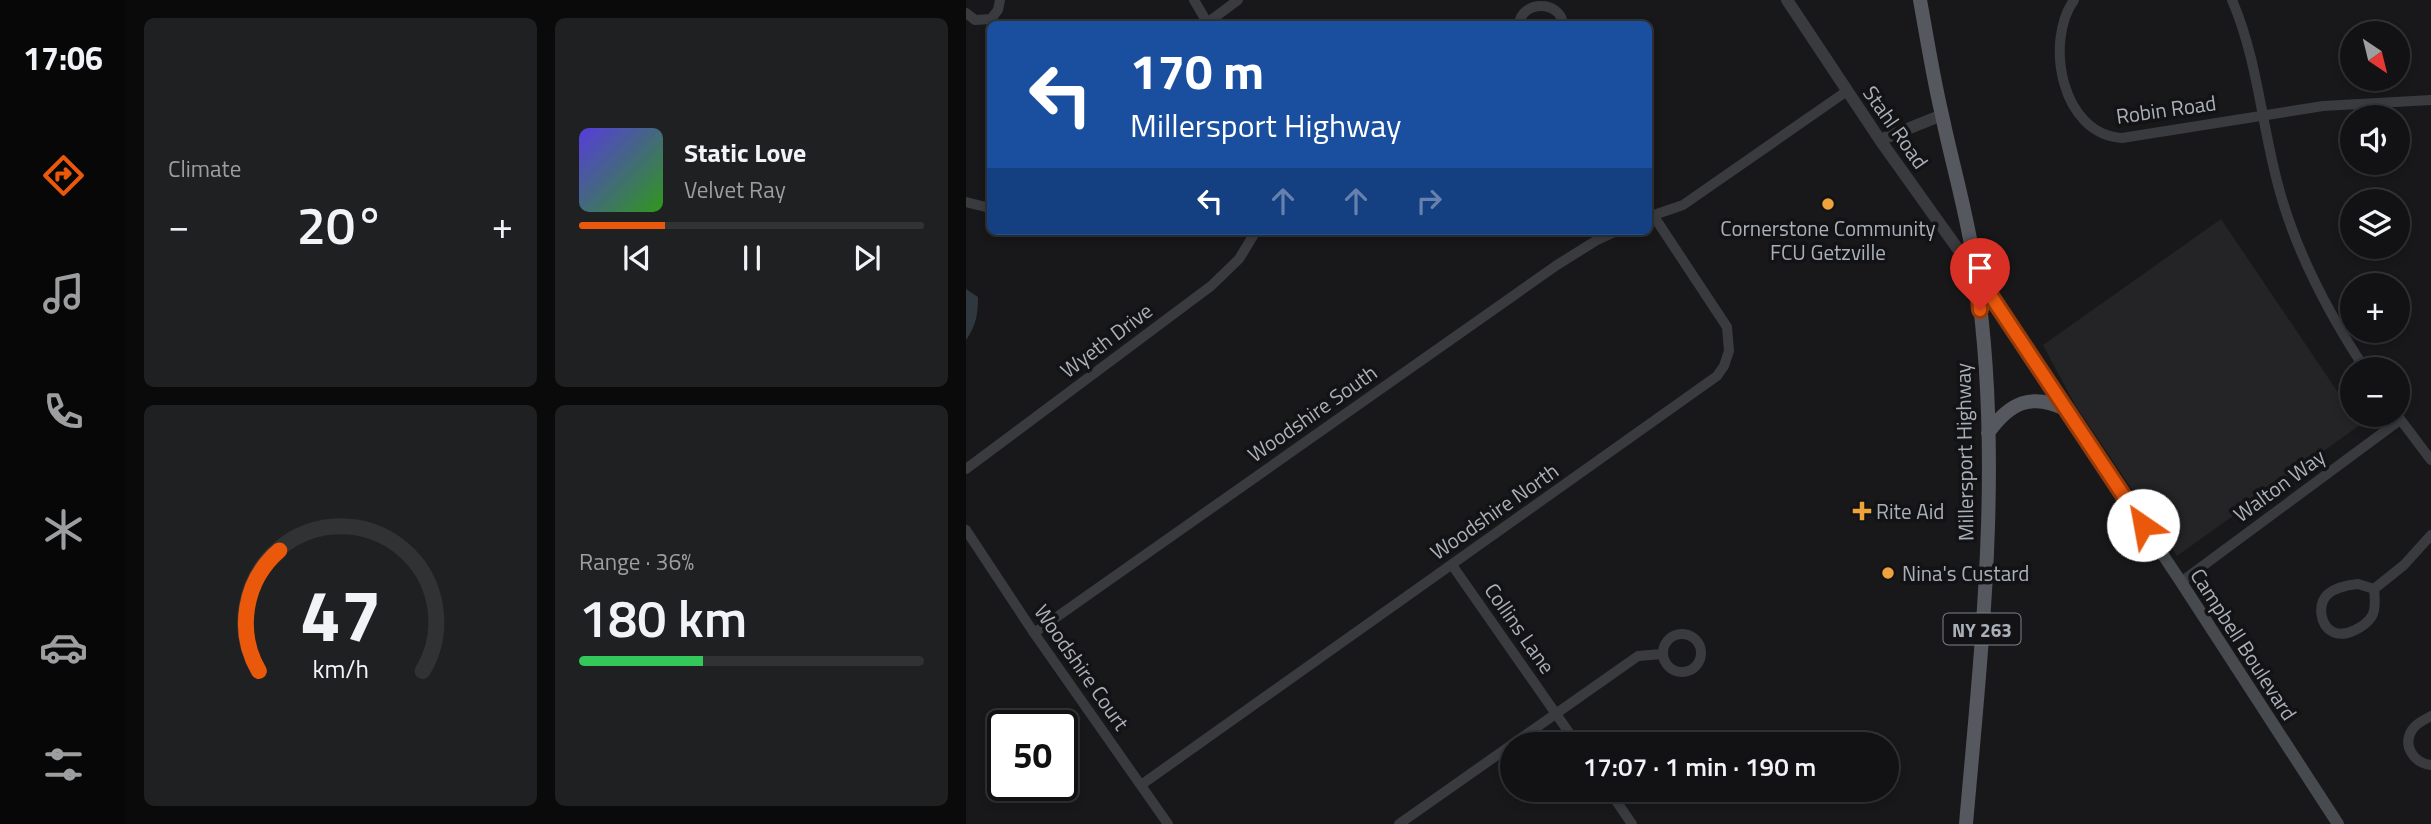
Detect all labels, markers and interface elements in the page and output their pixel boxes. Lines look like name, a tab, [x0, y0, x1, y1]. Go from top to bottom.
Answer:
north arrow	[2340, 21, 2410, 91]
map controls	[2340, 21, 2410, 427]
text: 170 m	[1130, 33, 1264, 108]
text: 17:06	[23, 34, 103, 82]
icon: left	[1015, 49, 1106, 140]
street label: Stahl Road	[1856, 79, 1936, 175]
street label: Robin Road	[2114, 86, 2218, 132]
text: Millersport Highway	[1130, 101, 1402, 149]
button: sound	[2340, 105, 2410, 175]
text: Static Love	[684, 133, 806, 172]
icon: directions	[39, 151, 88, 200]
text: Climate	[168, 151, 241, 186]
text: Velvet Ray	[684, 172, 786, 207]
icon: left	[1191, 182, 1229, 220]
icon: ahead	[1264, 182, 1302, 220]
icon: ahead	[1337, 182, 1375, 220]
icon: right	[1410, 182, 1448, 220]
text: 20°	[297, 185, 384, 264]
button: layers	[2340, 189, 2410, 259]
text: −	[168, 196, 189, 254]
text: +	[492, 196, 513, 254]
marker: Cornerstone Community FCU Getzville	[1820, 196, 1836, 212]
place label: Cornerstone Community FCU Getzville	[1720, 212, 1936, 268]
pin	[1950, 238, 2010, 310]
icon: previous	[618, 239, 656, 277]
icon: pause	[733, 239, 771, 277]
icon: next	[848, 239, 886, 277]
icon: arrive	[1961, 249, 1999, 287]
icon: music	[39, 269, 88, 318]
button: +	[2340, 273, 2410, 343]
street label: Wyeth Drive	[1053, 295, 1159, 385]
street label: Woodshire South	[1241, 356, 1383, 470]
button: −	[2340, 357, 2410, 427]
street label: Millersport Highway	[1946, 363, 1982, 541]
icon: phone	[39, 387, 88, 436]
street label: Walton Way	[2226, 441, 2332, 529]
street label: Woodshire North	[1423, 455, 1565, 567]
position arrow	[2106, 488, 2180, 562]
place label: Rite Aid	[1876, 495, 1944, 527]
marker: Rite Aid	[1854, 503, 1870, 519]
icon: climate	[39, 505, 88, 554]
text: Range · 36%	[579, 544, 694, 579]
place label: Nina's Custard	[1902, 557, 2029, 589]
text: 47	[300, 560, 381, 670]
street label: Campbell Boulevard	[2183, 562, 2305, 726]
marker: Nina's Custard	[1880, 565, 1896, 581]
street label: Collins Lane	[1477, 576, 1563, 680]
text: 180 km	[579, 578, 747, 657]
street label: Woodshire Court	[1027, 597, 1138, 737]
road number: NY 263	[1944, 614, 2020, 644]
icon: car	[39, 623, 88, 672]
text: km/h	[312, 650, 369, 688]
speed limit sign: 50	[987, 710, 1078, 801]
icon: filters	[39, 740, 88, 789]
text: 17:07 · 1 min · 190 m	[1583, 747, 1816, 786]

